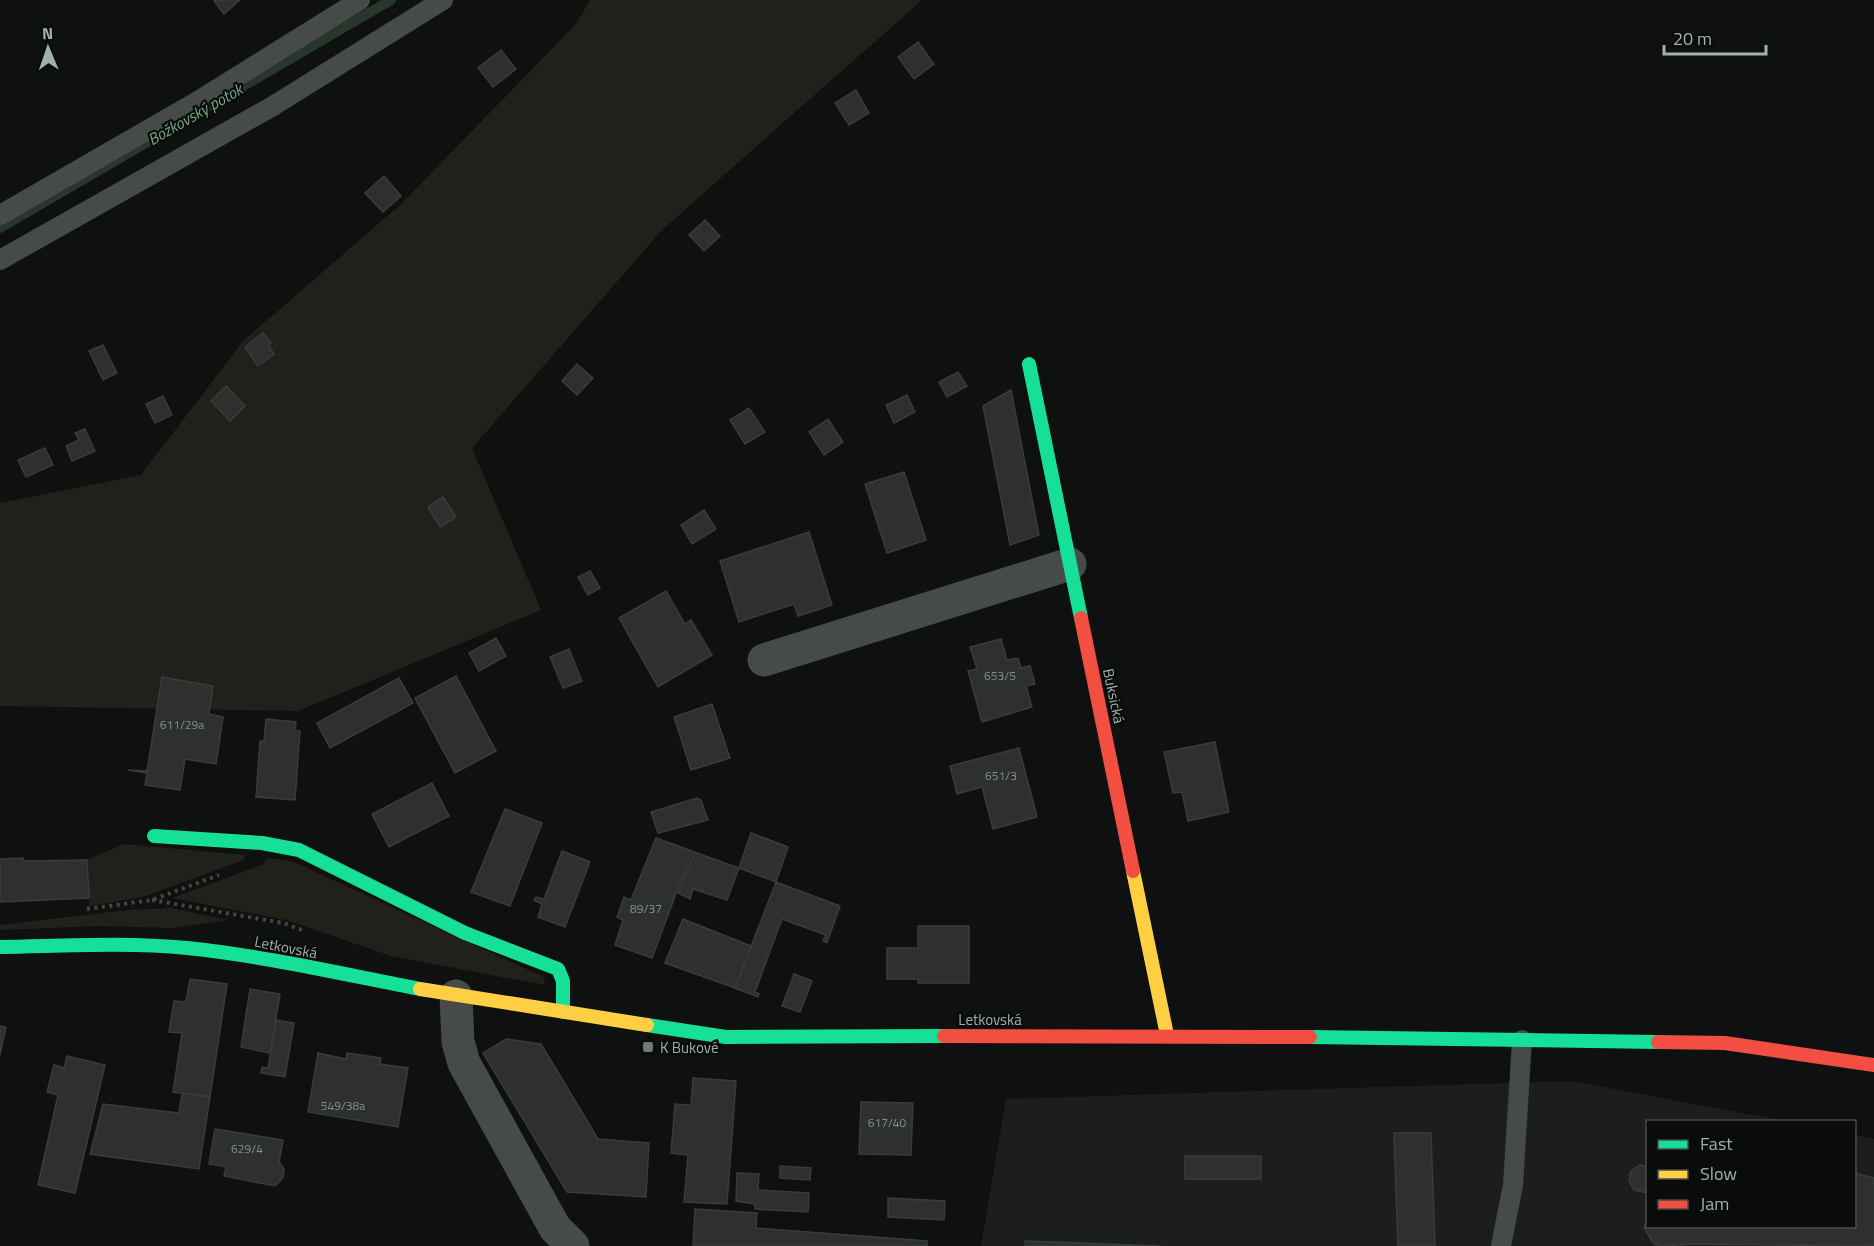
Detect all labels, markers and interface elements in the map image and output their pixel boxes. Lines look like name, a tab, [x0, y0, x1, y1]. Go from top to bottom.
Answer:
north arrow	[18, 18, 78, 78]
scale bar	[1664, 18, 1766, 56]
text: N	[42, 21, 53, 45]
text: 20 m	[1673, 25, 1712, 52]
water label: Božkovský potok	[143, 76, 249, 151]
house number: 653/5	[984, 666, 1016, 685]
street label: Buksická	[1097, 666, 1131, 726]
house number: 611/29a	[160, 715, 204, 734]
house number: 651/3	[985, 766, 1017, 785]
house number: 89/37	[630, 899, 662, 918]
street label: Letkovská	[253, 930, 320, 964]
street label: Letkovská	[958, 1008, 1022, 1031]
place label: K Bukové	[660, 1036, 718, 1059]
marker: K Bukové	[641, 1040, 655, 1054]
house number: 549/38a	[321, 1096, 365, 1115]
house number: 617/40	[868, 1113, 907, 1132]
legend	[1646, 1120, 1856, 1228]
text: Fast	[1700, 1130, 1733, 1157]
house number: 629/4	[231, 1139, 263, 1158]
text: Slow	[1700, 1160, 1737, 1187]
text: Jam	[1700, 1190, 1729, 1217]

